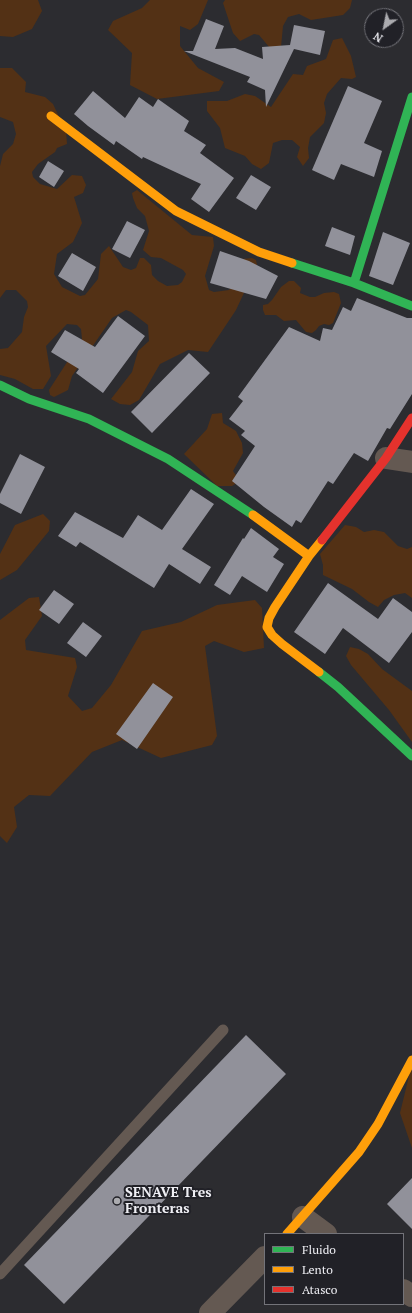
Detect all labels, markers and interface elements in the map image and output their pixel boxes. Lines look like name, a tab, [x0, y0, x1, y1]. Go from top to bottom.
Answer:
north arrow	[364, 8, 404, 48]
text: N	[371, 29, 385, 45]
place label: SENAVE Tres Fronteras	[125, 1185, 212, 1218]
marker: SENAVE Tres Fronteras	[112, 1196, 122, 1206]
legend	[264, 1233, 404, 1305]
text: Fluido	[302, 1242, 336, 1257]
text: Lento	[302, 1262, 333, 1277]
text: Atasco	[302, 1282, 337, 1297]

